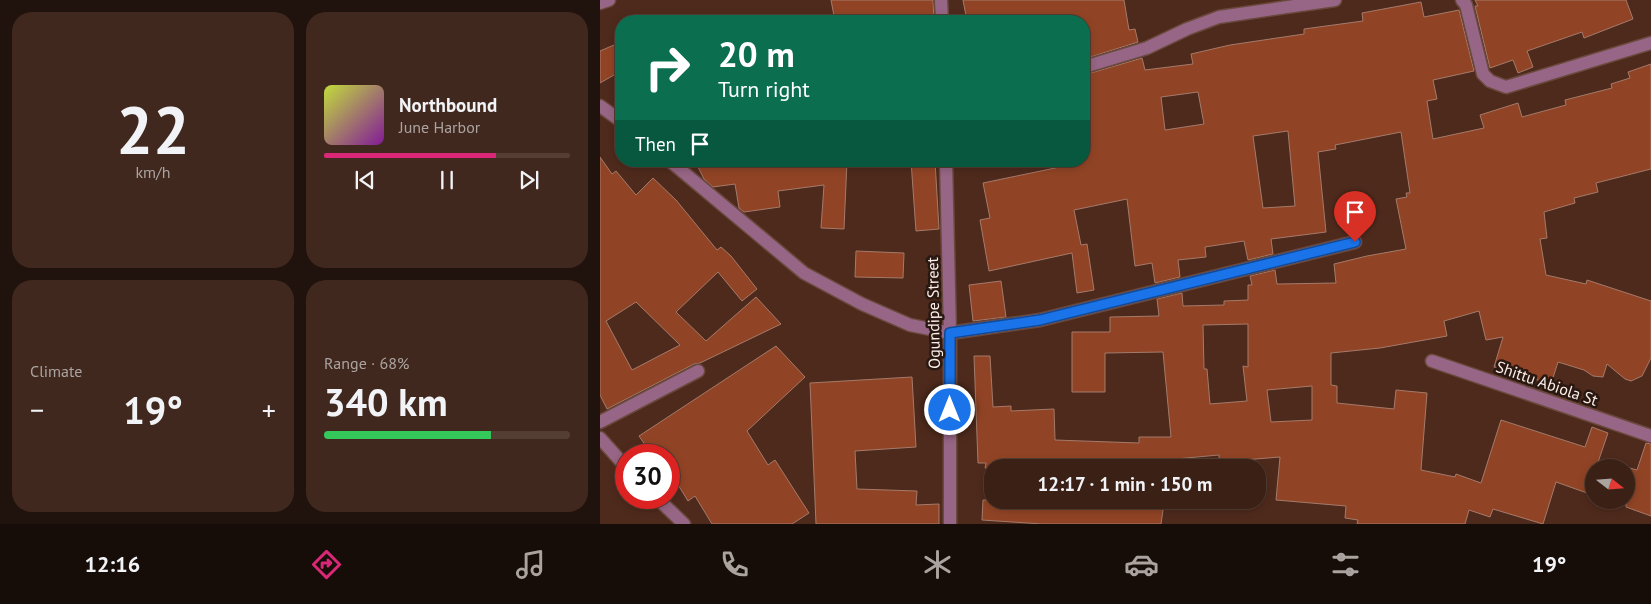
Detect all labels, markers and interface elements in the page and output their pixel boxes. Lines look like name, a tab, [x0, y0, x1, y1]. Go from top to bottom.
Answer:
text: 20 m	[718, 31, 795, 77]
icon: right	[635, 35, 700, 100]
text: Turn right	[718, 75, 810, 103]
text: 22	[116, 87, 190, 171]
text: Northbound	[399, 93, 497, 117]
text: June Harbor	[399, 117, 480, 137]
icon: arrive	[686, 130, 714, 158]
text: Then	[635, 132, 676, 156]
text: km/h	[135, 162, 171, 182]
icon: previous	[351, 166, 379, 194]
icon: pause	[433, 166, 461, 194]
icon: next	[515, 166, 543, 194]
pin	[1334, 191, 1376, 242]
icon: arrive	[1341, 198, 1369, 226]
street label: Ogundipe Street	[922, 256, 944, 369]
text: Range · 68%	[324, 353, 409, 373]
street label: Shittu Abiola St	[1493, 356, 1601, 410]
text: Climate	[30, 361, 82, 381]
text: 340 km	[324, 377, 448, 426]
position arrow	[923, 383, 975, 435]
text: 19°	[123, 385, 183, 434]
text: −	[30, 391, 44, 428]
text: +	[262, 391, 276, 428]
speed limit sign: 30	[615, 444, 680, 509]
north arrow	[1585, 459, 1635, 509]
map controls	[1585, 459, 1635, 509]
text: 12:17 · 1 min · 150 m	[1038, 472, 1212, 496]
icon: directions	[309, 547, 344, 582]
icon: music	[513, 547, 548, 582]
icon: phone	[717, 547, 752, 582]
icon: climate	[920, 547, 955, 582]
icon: car	[1124, 547, 1159, 582]
icon: filters	[1328, 547, 1363, 582]
text: 12:16	[84, 550, 140, 578]
text: 19°	[1532, 550, 1566, 578]

